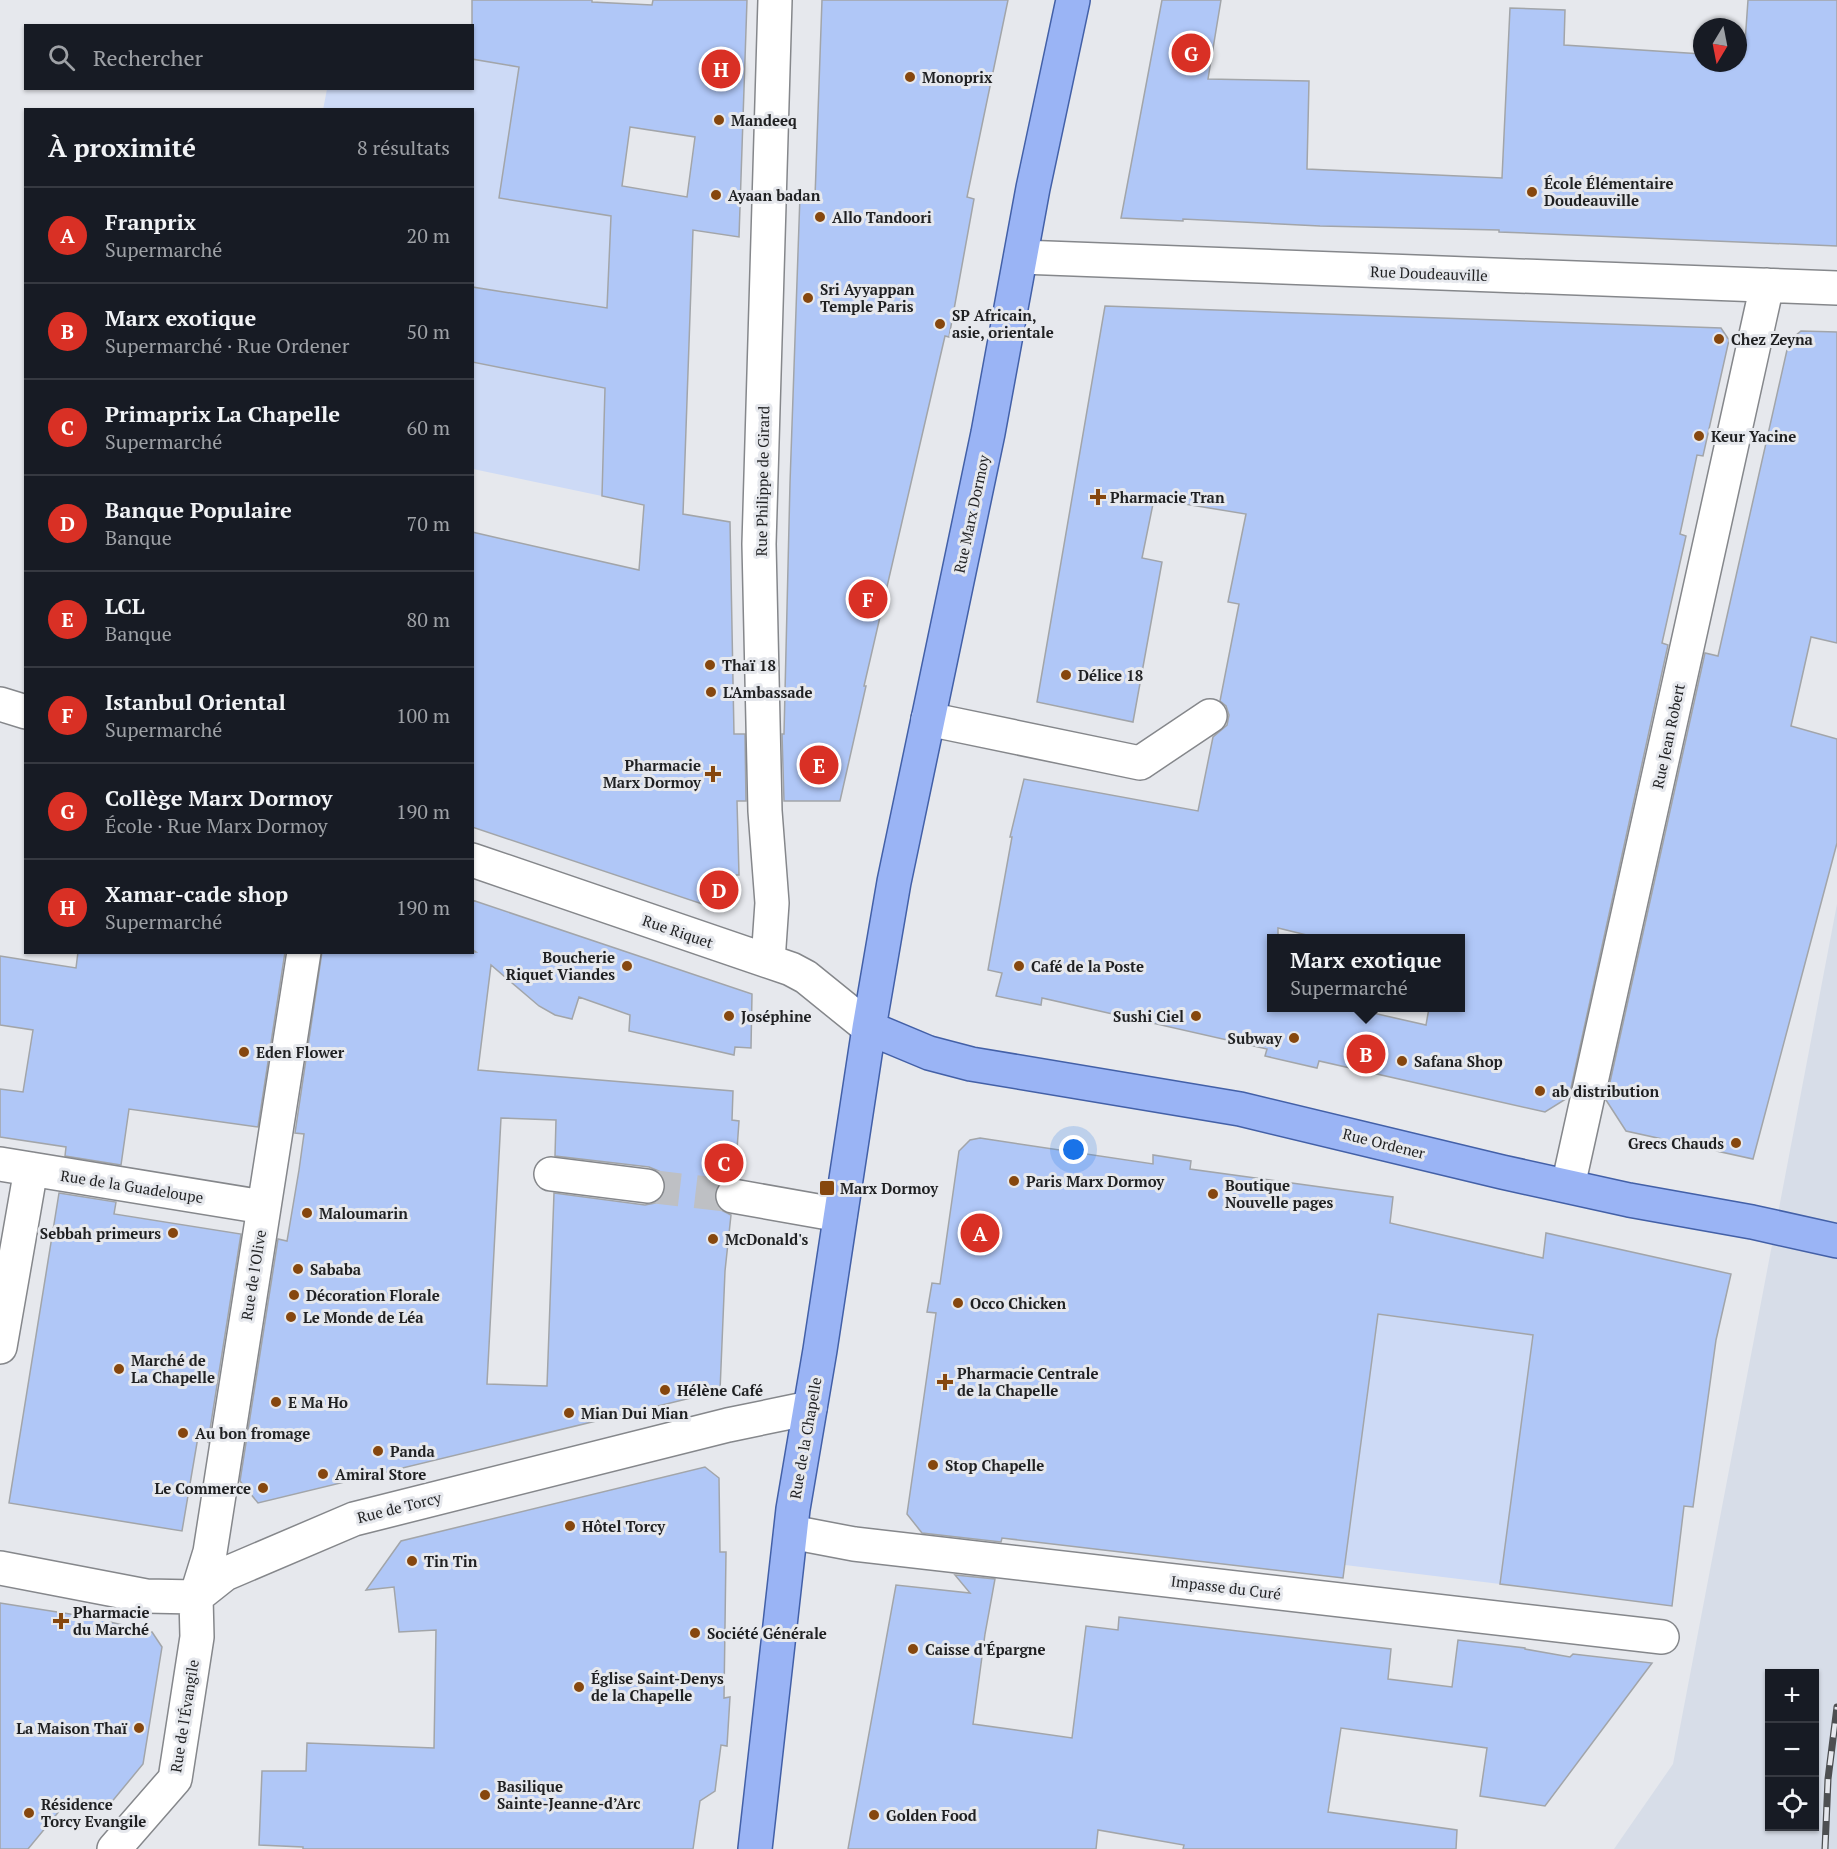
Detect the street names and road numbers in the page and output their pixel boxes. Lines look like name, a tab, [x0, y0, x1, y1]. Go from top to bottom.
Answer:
street label: Rue Doudeauville	[1370, 261, 1488, 285]
street label: Rue Philippe de Girard	[751, 406, 773, 556]
street label: Rue Marx Dormoy	[949, 453, 993, 575]
street label: Rue Jean Robert	[1647, 681, 1689, 790]
street label: Rue Riquet	[640, 910, 716, 953]
street label: Rue Ordener	[1341, 1123, 1428, 1163]
street label: Rue de la Guadeloupe	[59, 1165, 205, 1207]
street label: Rue de l'Olive	[236, 1228, 270, 1322]
street label: Rue de la Chapelle	[784, 1376, 826, 1500]
street label: Rue de Torcy	[355, 1487, 443, 1527]
street label: Impasse du Curé	[1170, 1570, 1282, 1604]
street label: Rue de l'Évangile	[165, 1658, 203, 1774]

